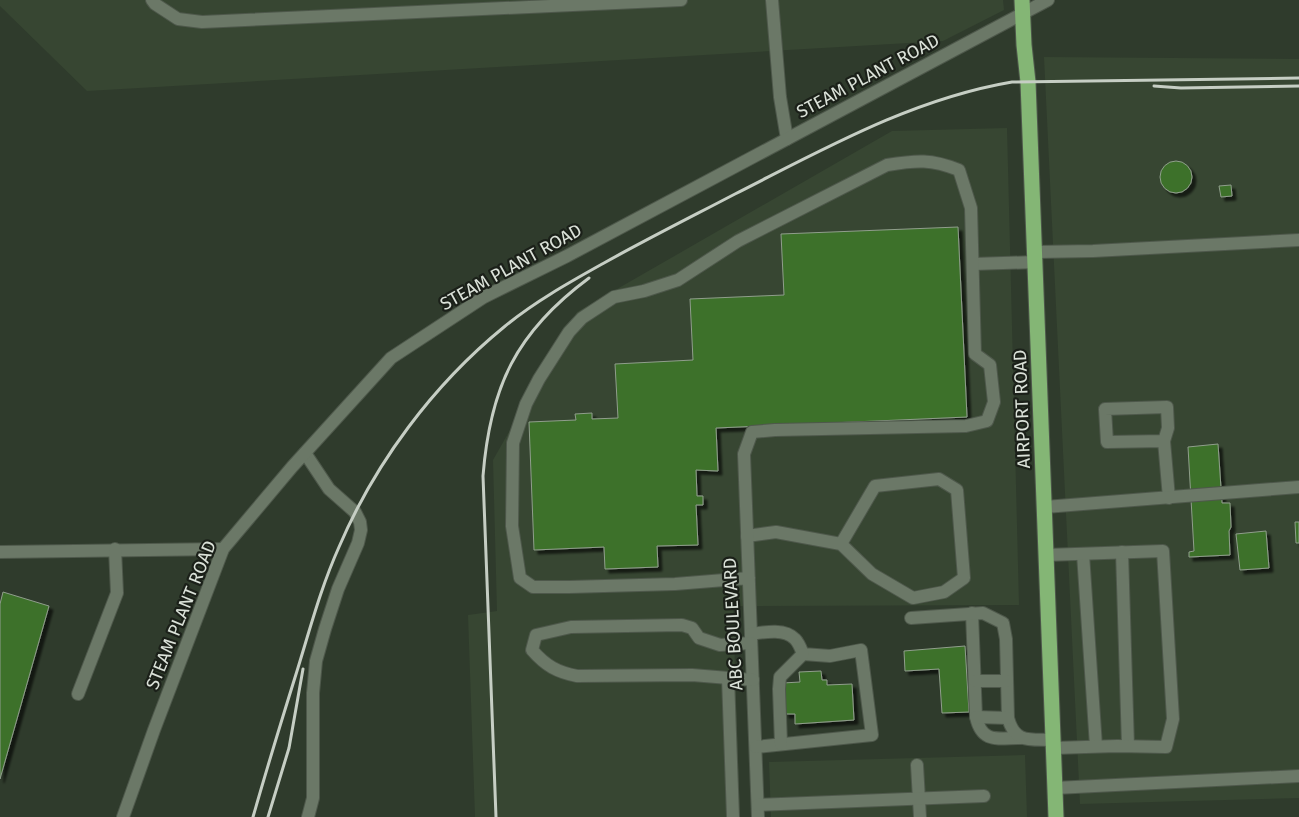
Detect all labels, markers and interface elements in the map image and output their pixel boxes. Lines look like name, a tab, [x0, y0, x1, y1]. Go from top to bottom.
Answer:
street label: STEAM PLANT ROAD	[793, 29, 943, 123]
street label: STEAM PLANT ROAD	[436, 219, 586, 315]
street label: AIRPORT ROAD	[1009, 349, 1035, 469]
street label: STEAM PLANT ROAD	[141, 537, 221, 693]
street label: ABC BOULEVARD	[719, 557, 747, 691]

